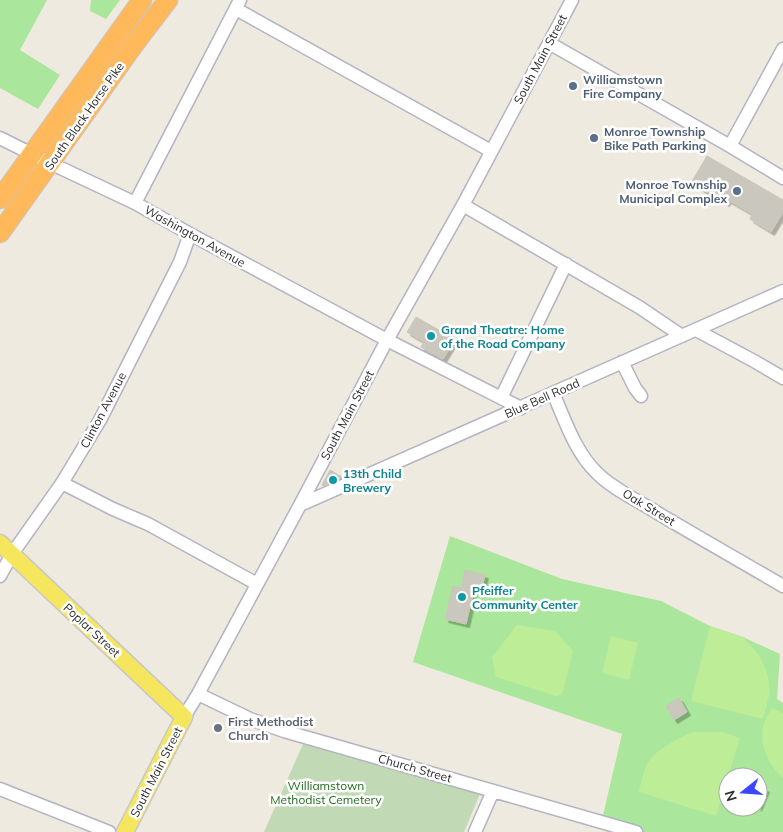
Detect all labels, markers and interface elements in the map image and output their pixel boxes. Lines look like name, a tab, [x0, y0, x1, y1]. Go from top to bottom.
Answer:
street label: South Main Street	[510, 12, 570, 106]
street label: South Black Horse Pike	[41, 59, 127, 173]
place label: Williamstown Fire Company	[583, 72, 662, 101]
marker: Williamstown Fire Company	[567, 80, 579, 92]
place label: Monroe Township Bike Path Parking	[604, 124, 706, 153]
marker: Monroe Township Bike Path Parking	[588, 132, 600, 144]
place label: Monroe Township Municipal Complex	[619, 177, 727, 206]
marker: Monroe Township Municipal Complex	[731, 185, 743, 197]
street label: Washington Avenue	[142, 202, 248, 270]
place label: Grand Theatre: Home of the Road Company	[441, 322, 566, 351]
marker: Grand Theatre: Home of the Road Company	[425, 330, 437, 342]
street label: South Main Street	[317, 368, 377, 462]
street label: Clinton Avenue	[77, 369, 129, 451]
street label: Blue Bell Road	[502, 375, 582, 421]
place label: 13th Child Brewery	[343, 466, 402, 495]
marker: 13th Child Brewery	[327, 474, 339, 486]
street label: Oak Street	[620, 485, 678, 529]
place label: Pfeiffer Community Center	[472, 583, 578, 612]
marker: Pfeiffer Community Center	[456, 591, 468, 603]
street label: Poplar Street	[60, 600, 124, 660]
place label: First Methodist Church	[228, 714, 314, 743]
marker: First Methodist Church	[212, 722, 224, 734]
street label: South Main Street	[127, 724, 185, 820]
street label: Church Street	[377, 750, 453, 786]
north arrow	[718, 767, 768, 817]
park label: Williamstown Methodist Cemetery	[270, 778, 382, 807]
text: N	[720, 788, 741, 803]

